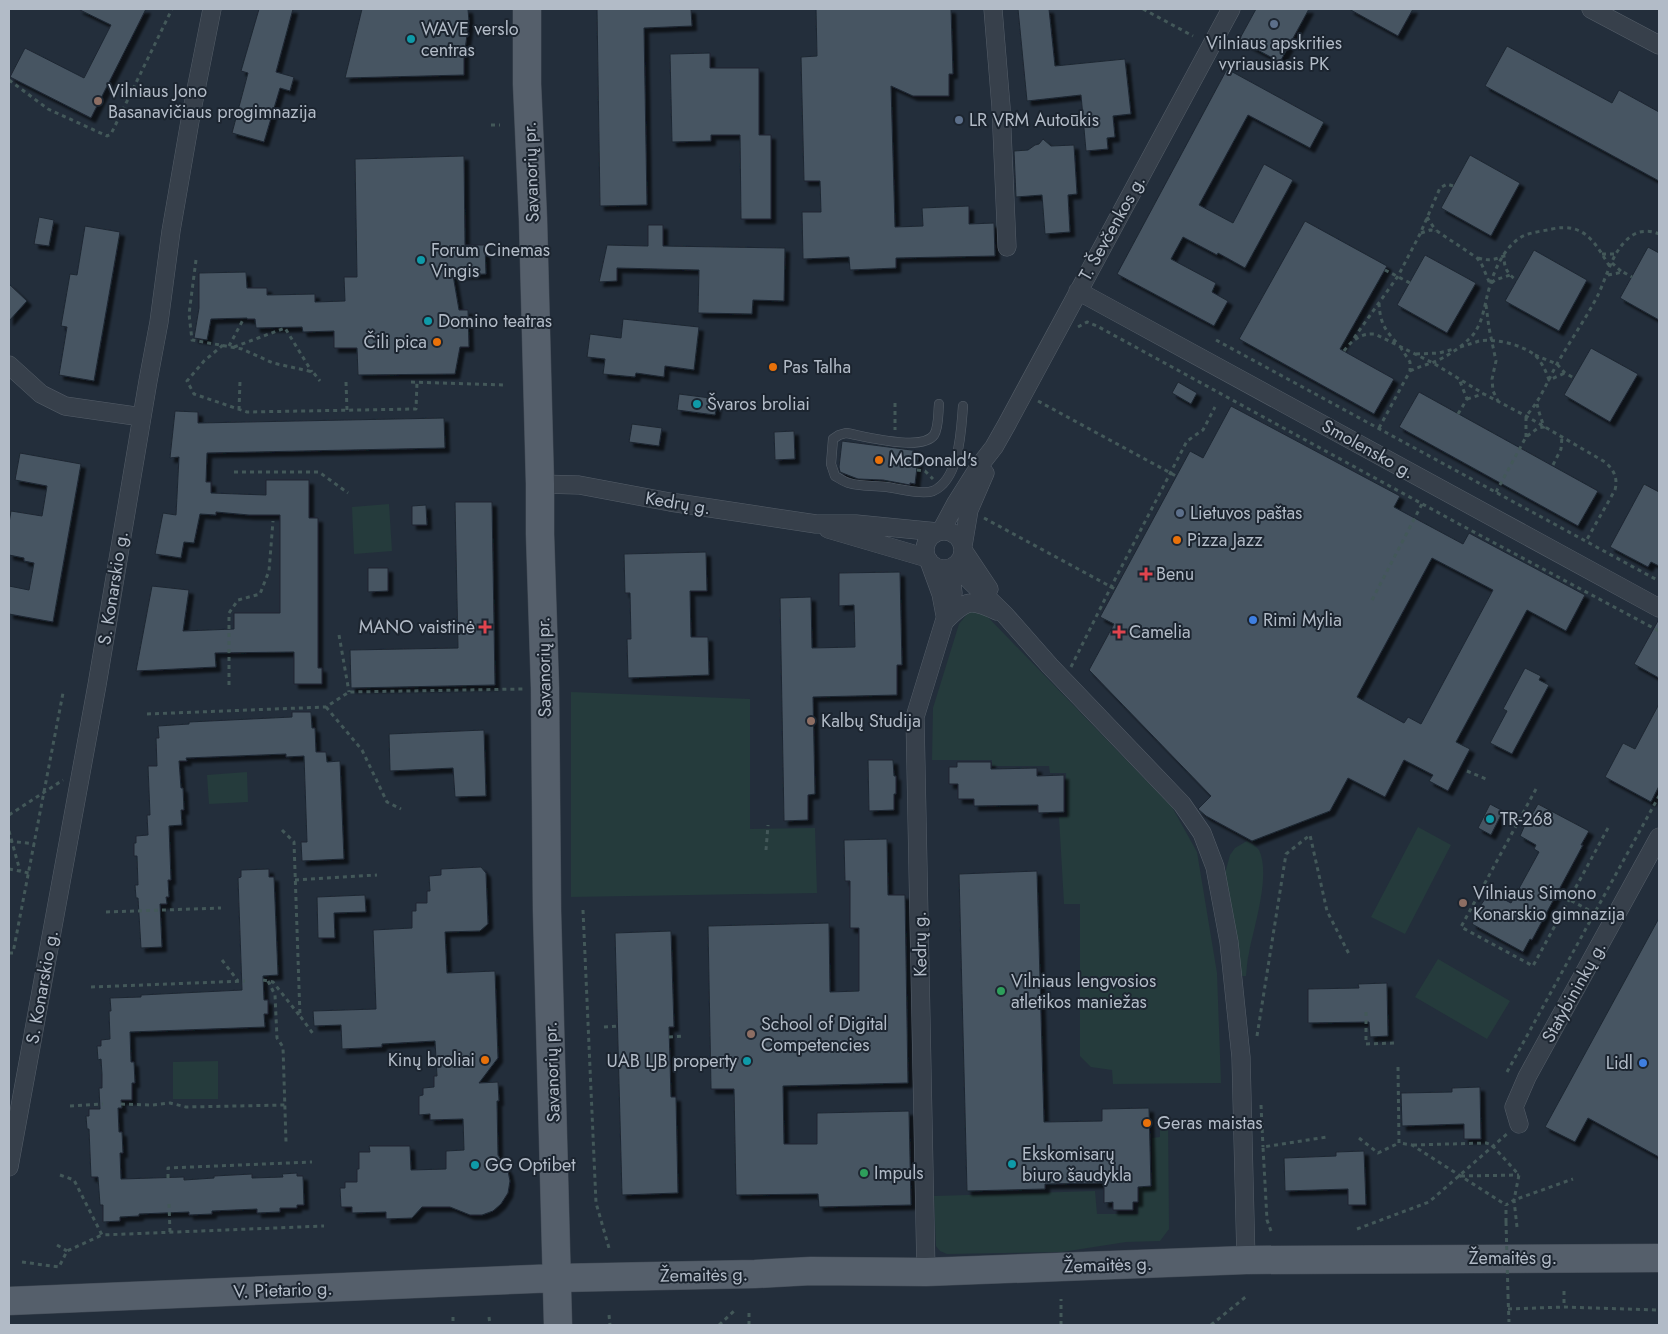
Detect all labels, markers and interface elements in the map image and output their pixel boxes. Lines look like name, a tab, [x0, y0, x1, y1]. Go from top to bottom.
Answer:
place label: WAVE verslo centras	[421, 16, 519, 63]
marker: Vilniaus apskrities vyriausiasis PK	[1268, 18, 1280, 30]
place label: Vilniaus apskrities vyriausiasis PK	[1206, 30, 1342, 77]
marker: WAVE verslo centras	[405, 33, 417, 45]
place label: Vilniaus Jono Basanavičiaus progimnazija	[108, 78, 316, 125]
marker: Vilniaus Jono Basanavičiaus progimnazija	[92, 95, 104, 107]
place label: LR VRM Autoūkis	[969, 107, 1099, 133]
marker: LR VRM Autoūkis	[953, 114, 965, 126]
street label: Savanorių pr.	[516, 121, 546, 223]
street label: T. Ševčenkos g.	[1072, 171, 1152, 285]
place label: Forum Cinemas Vingis	[431, 237, 550, 284]
marker: Forum Cinemas Vingis	[415, 254, 427, 266]
place label: Domino teatras	[438, 308, 552, 334]
marker: Domino teatras	[422, 315, 434, 327]
place label: Čili pica	[364, 329, 427, 355]
marker: Čili pica	[431, 336, 443, 348]
place label: Pas Talha	[783, 354, 851, 380]
marker: Pas Talha	[767, 361, 779, 373]
place label: Švaros broliai	[707, 391, 810, 417]
marker: Švaros broliai	[691, 398, 703, 410]
street label: Smolensko g.	[1317, 413, 1419, 485]
place label: McDonald's	[889, 447, 977, 473]
marker: McDonald's	[873, 454, 885, 466]
street label: Kedrų g.	[643, 485, 713, 521]
place label: Lietuvos paštas	[1190, 500, 1302, 526]
marker: Lietuvos paštas	[1174, 507, 1186, 519]
place label: Pizza Jazz	[1187, 527, 1263, 553]
street label: S. Konarskio g.	[91, 529, 135, 647]
marker: Pizza Jazz	[1171, 534, 1183, 546]
place label: Benu	[1156, 561, 1194, 587]
marker: Benu	[1140, 568, 1152, 580]
place label: Rimi Mylia	[1263, 607, 1342, 633]
place label: MANO vaistinė	[359, 614, 475, 640]
marker: Rimi Mylia	[1247, 614, 1259, 626]
street label: Savanorių pr.	[530, 616, 558, 718]
place label: Camelia	[1129, 619, 1191, 645]
marker: MANO vaistinė	[479, 621, 491, 633]
marker: Camelia	[1113, 626, 1125, 638]
place label: Kalbų Studija	[821, 708, 921, 734]
marker: Kalbų Studija	[805, 715, 817, 727]
place label: TR-268	[1500, 806, 1553, 832]
marker: TR-268	[1484, 813, 1496, 825]
place label: Vilniaus Simono Konarskio gimnazija	[1473, 880, 1625, 927]
marker: Vilniaus Simono Konarskio gimnazija	[1457, 897, 1469, 909]
street label: Kedrų g.	[906, 911, 934, 977]
street label: S. Konarskio g.	[19, 928, 65, 1046]
street label: Statybininkų g.	[1535, 937, 1613, 1047]
place label: Vilniaus lengvosios atletikos maniežas	[1011, 968, 1156, 1015]
marker: Vilniaus lengvosios atletikos maniežas	[995, 985, 1007, 997]
place label: School of Digital Competencies	[761, 1011, 887, 1058]
street label: Savanorių pr.	[537, 1021, 567, 1123]
marker: School of Digital Competencies	[745, 1028, 757, 1040]
place label: Kinų broliai	[388, 1047, 475, 1073]
place label: UAB LJB property	[607, 1048, 737, 1074]
place label: Lidl	[1606, 1050, 1633, 1076]
marker: Kinų broliai	[479, 1054, 491, 1066]
marker: UAB LJB property	[741, 1055, 753, 1067]
marker: Lidl	[1637, 1057, 1649, 1069]
place label: Geras maistas	[1157, 1110, 1263, 1136]
marker: Geras maistas	[1141, 1117, 1153, 1129]
place label: Ekskomisarų biuro šaudykla	[1022, 1141, 1132, 1188]
place label: GG Optibet	[485, 1152, 576, 1178]
marker: Ekskomisarų biuro šaudykla	[1006, 1158, 1018, 1170]
marker: GG Optibet	[469, 1159, 481, 1171]
place label: Impuls	[874, 1160, 924, 1186]
marker: Impuls	[858, 1167, 870, 1179]
street label: Žemaitės g.	[1469, 1245, 1557, 1271]
street label: Žemaitės g.	[1063, 1250, 1153, 1280]
street label: Žemaitės g.	[660, 1261, 748, 1289]
street label: V. Pietario g.	[233, 1275, 333, 1305]

